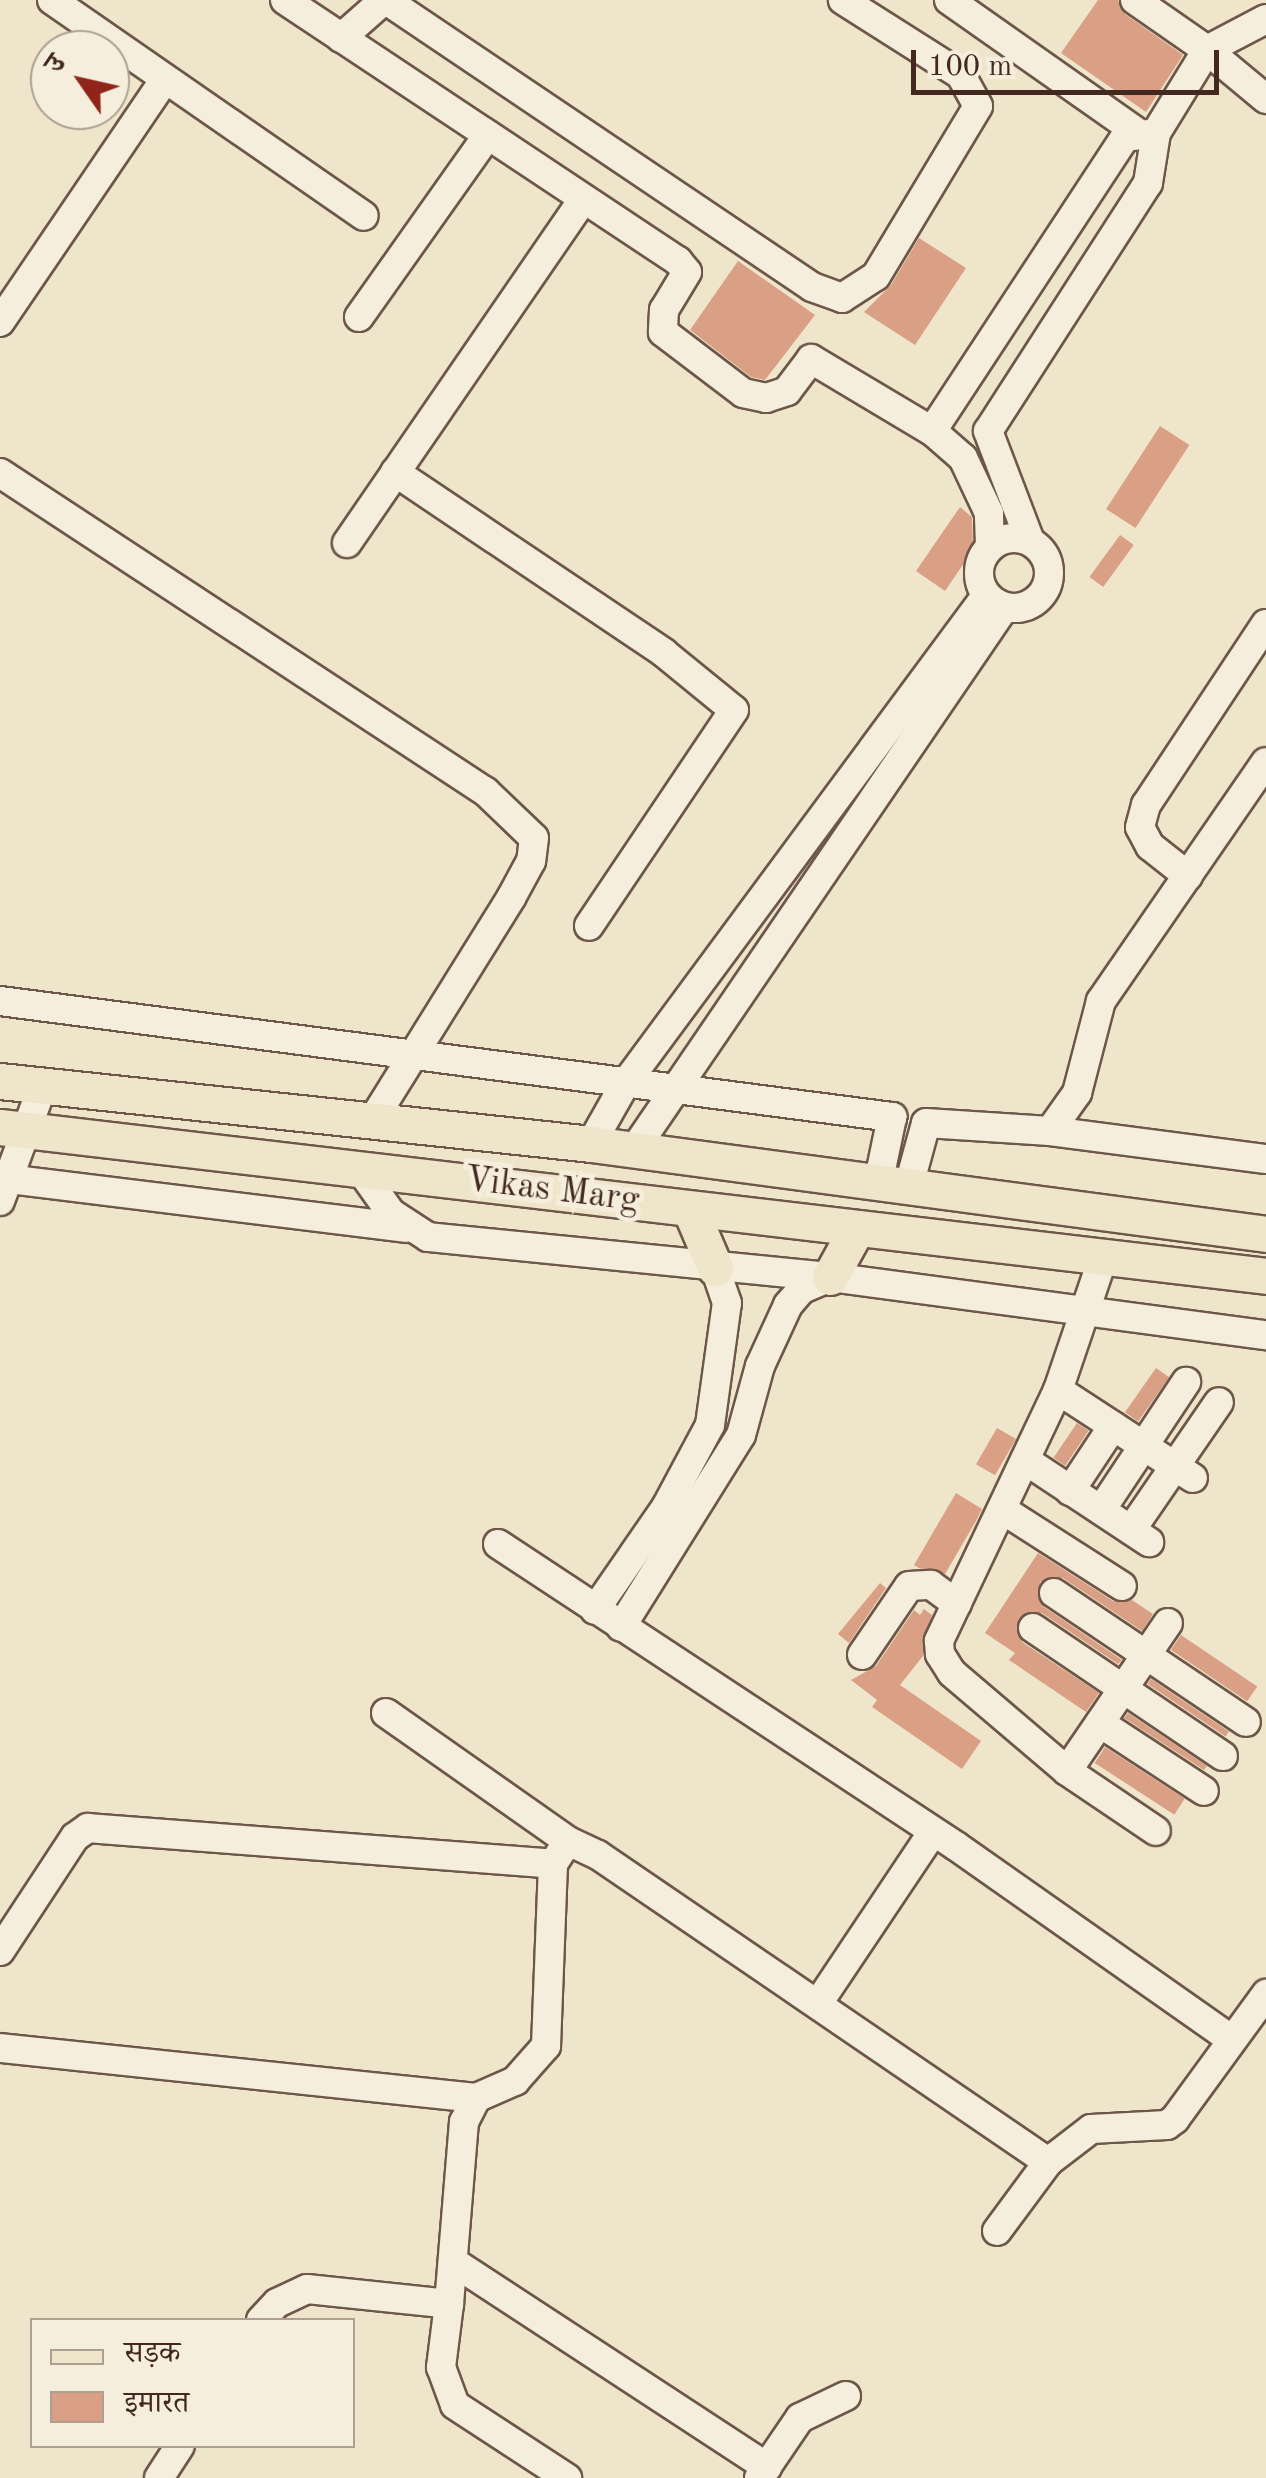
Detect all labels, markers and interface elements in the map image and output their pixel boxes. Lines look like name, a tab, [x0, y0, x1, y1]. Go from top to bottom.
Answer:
north arrow	[30, 30, 130, 130]
scale bar	[916, 30, 1224, 92]
text: उ	[41, 51, 72, 78]
text: 100 m	[928, 52, 1012, 82]
street label: Vikas Marg	[462, 1159, 642, 1223]
legend	[30, 2318, 355, 2448]
text: सड़क	[124, 2339, 180, 2369]
text: इमारत	[124, 2389, 189, 2419]

